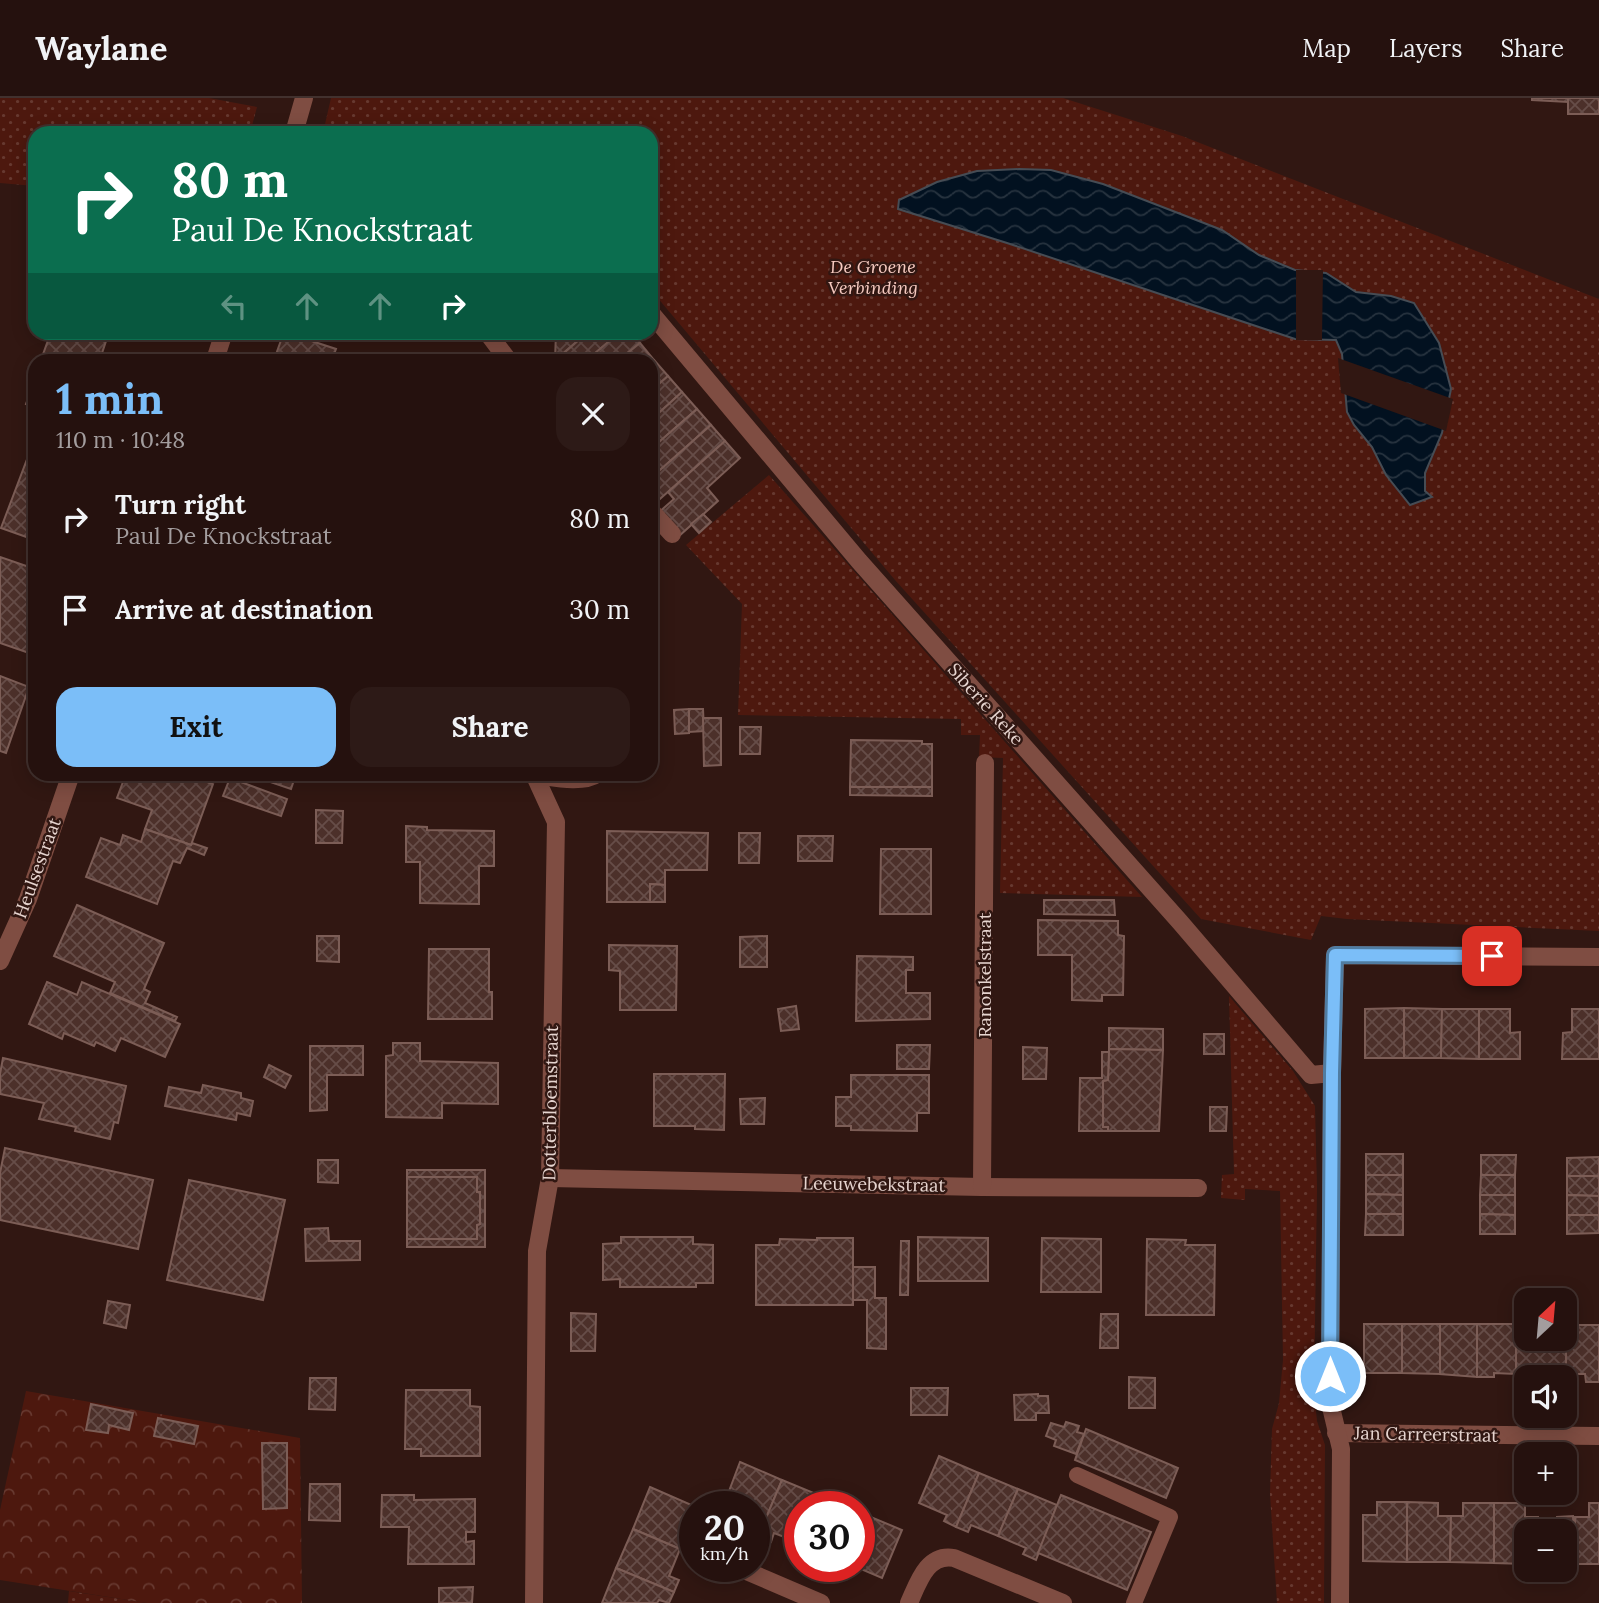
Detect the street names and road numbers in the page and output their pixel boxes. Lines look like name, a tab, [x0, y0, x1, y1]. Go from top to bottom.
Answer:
street label: Siberie Reke	[943, 658, 1029, 750]
street label: Heulsestraat	[8, 814, 66, 922]
street label: Ranonkelstraat	[973, 912, 996, 1038]
street label: Dotterbloemstraat	[537, 1025, 563, 1181]
street label: Leeuwebekstraat	[802, 1171, 946, 1197]
street label: Jan Carreerstraat	[1353, 1421, 1498, 1447]

